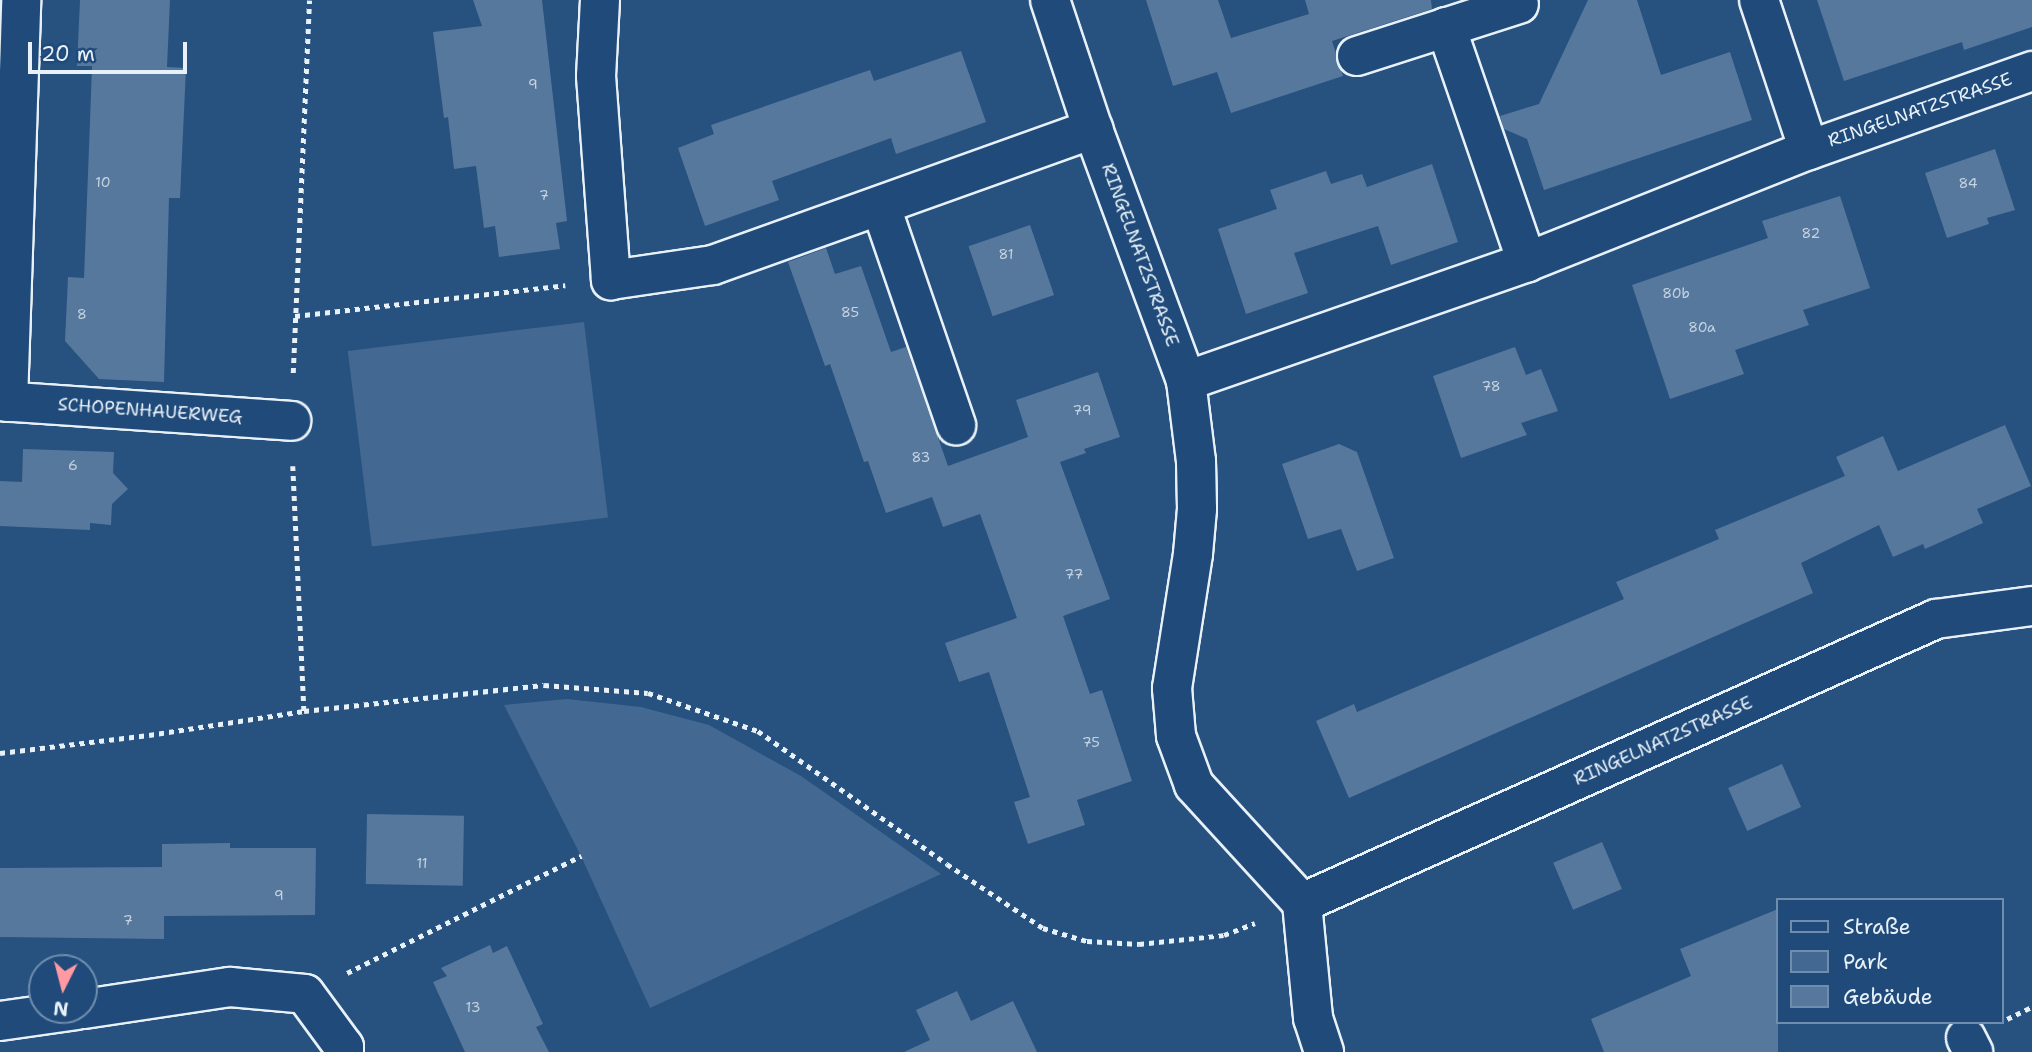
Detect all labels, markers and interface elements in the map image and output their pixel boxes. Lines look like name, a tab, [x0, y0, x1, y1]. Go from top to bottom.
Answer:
scale bar	[32, 28, 191, 72]
text: 20 m	[41, 40, 95, 68]
street label: RINGELNATZSTRASSE	[1825, 68, 2015, 152]
house number: 9	[528, 76, 538, 92]
street label: RINGELNATZSTRASSE	[1097, 161, 1183, 349]
house number: 10	[95, 174, 111, 190]
house number: 84	[1958, 175, 1978, 191]
house number: 7	[539, 187, 549, 203]
house number: 82	[1802, 225, 1820, 241]
house number: 81	[998, 246, 1014, 262]
house number: 80b	[1662, 285, 1690, 301]
house number: 85	[841, 304, 859, 320]
house number: 8	[77, 306, 87, 322]
house number: 80a	[1688, 319, 1716, 335]
house number: 78	[1481, 378, 1501, 394]
street label: SCHOPENHAUERWEG	[57, 394, 243, 428]
house number: 79	[1072, 402, 1092, 418]
house number: 83	[912, 449, 930, 465]
house number: 6	[68, 457, 78, 473]
house number: 77	[1065, 566, 1083, 582]
street label: RINGELNATZSTRASSE	[1570, 692, 1756, 790]
house number: 75	[1082, 734, 1100, 750]
house number: 11	[416, 855, 428, 871]
house number: 9	[274, 887, 284, 903]
legend	[1776, 898, 2004, 1024]
house number: 7	[123, 912, 133, 928]
text: Straße	[1843, 913, 1911, 941]
text: Park	[1843, 948, 1888, 976]
north arrow	[28, 954, 98, 1024]
text: Gebäude	[1843, 983, 1933, 1011]
text: N	[52, 995, 70, 1022]
house number: 13	[466, 999, 480, 1015]

